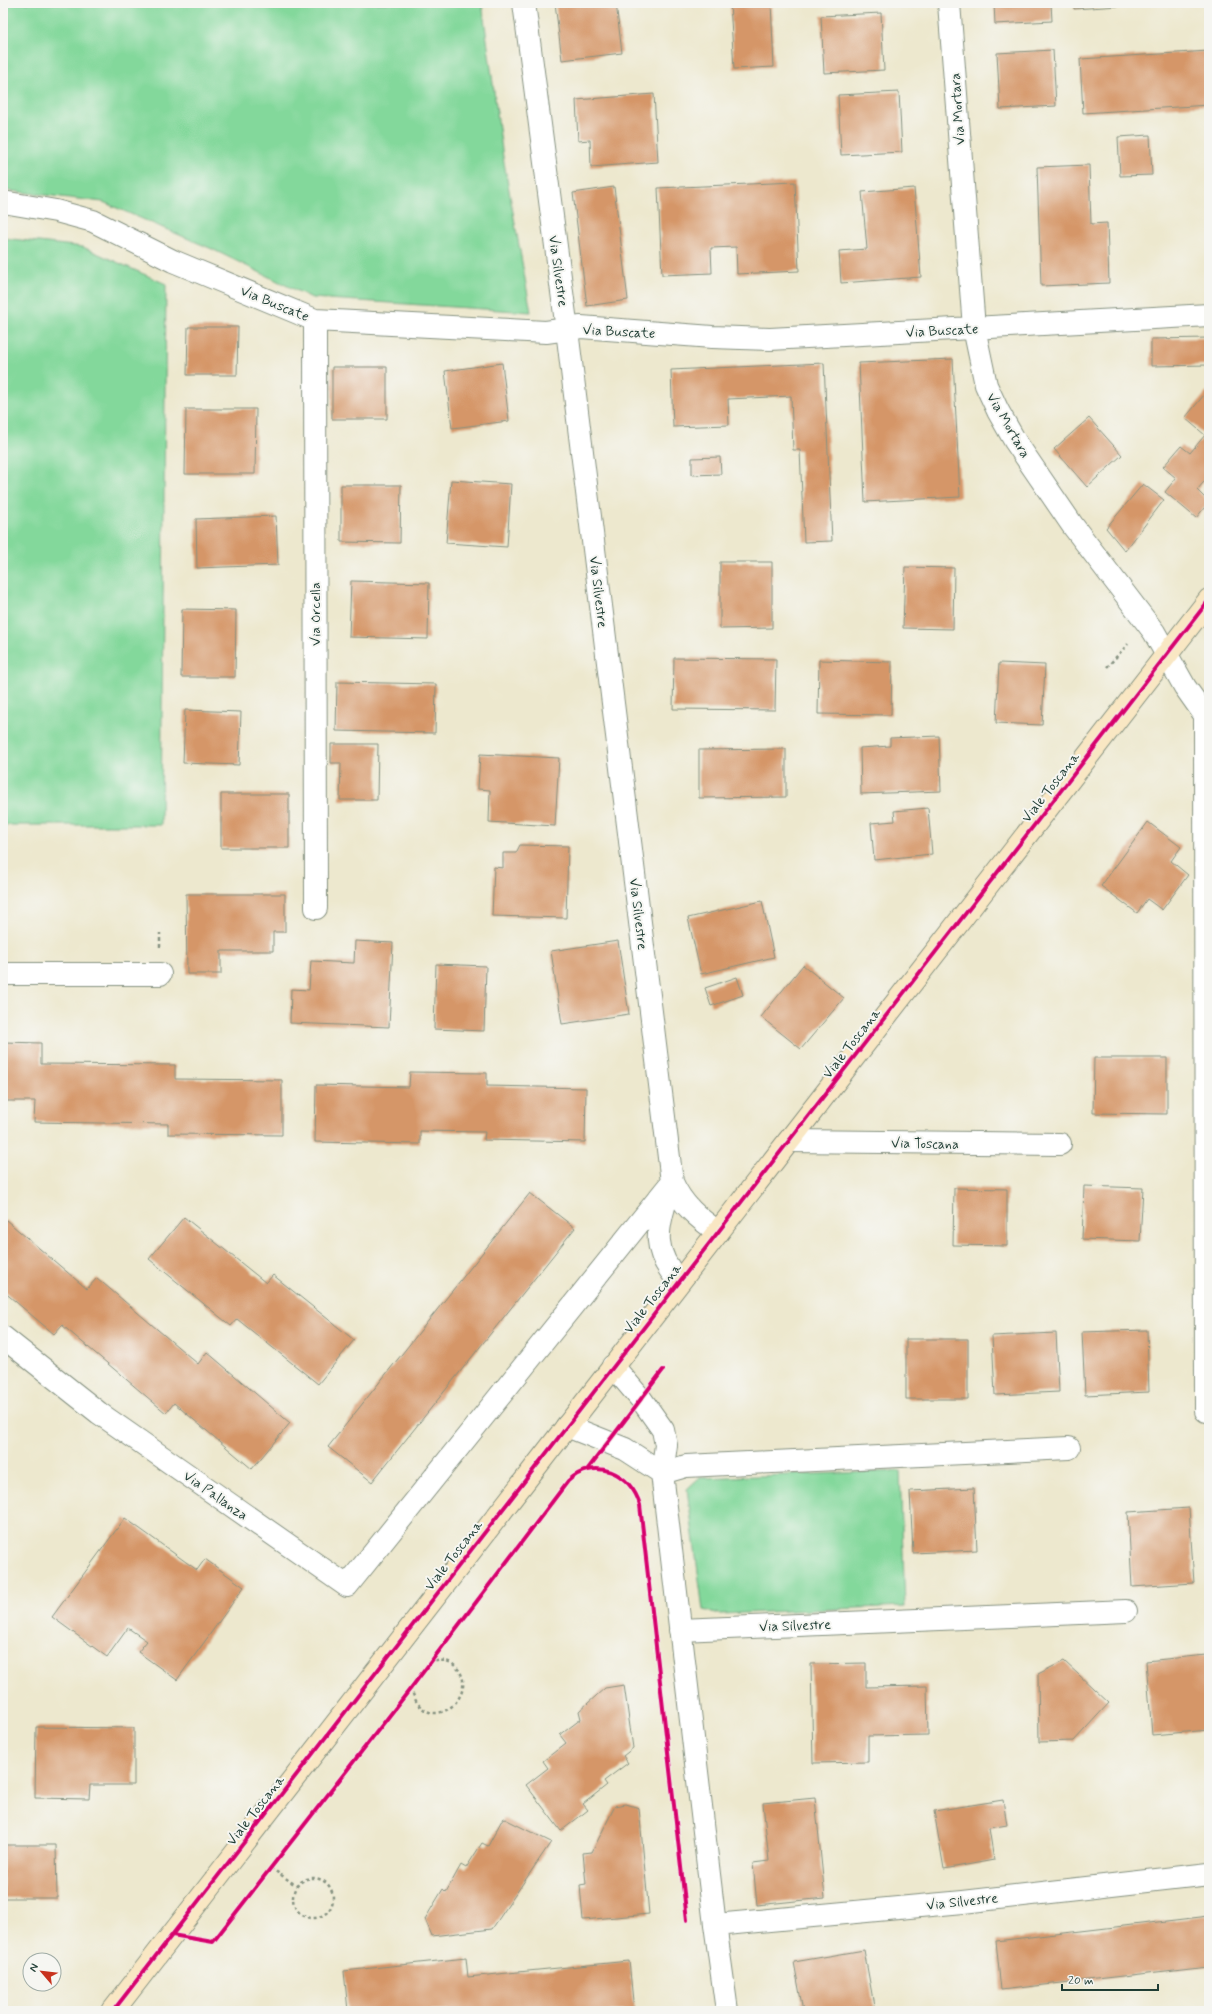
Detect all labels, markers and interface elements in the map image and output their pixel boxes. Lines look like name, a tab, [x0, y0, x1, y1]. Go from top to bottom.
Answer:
street label: Via Mortara	[946, 72, 969, 146]
street label: Via Silvestre	[544, 234, 572, 308]
street label: Via Buscate	[238, 282, 312, 326]
street label: Via Buscate	[905, 320, 979, 342]
street label: Via Buscate	[582, 321, 656, 343]
street label: Via Mortara	[982, 390, 1034, 461]
street label: Via Silvestre	[585, 555, 611, 629]
street label: Via Orcella	[307, 582, 325, 646]
street label: Viale Toscana	[1018, 748, 1084, 826]
street label: Via Silvestre	[625, 877, 651, 951]
street label: Viale Toscana	[819, 1004, 885, 1082]
street label: Via Toscana	[891, 1134, 959, 1154]
street label: Viale Toscana	[620, 1259, 686, 1337]
street label: Via Pallanza	[180, 1467, 251, 1525]
street label: Viale Toscana	[421, 1516, 487, 1594]
street label: Via Silvestre	[759, 1616, 831, 1636]
street label: Viale Toscana	[223, 1771, 289, 1849]
street label: Via Silvestre	[925, 1889, 999, 1915]
north arrow	[22, 1952, 62, 1992]
text: N	[26, 1961, 42, 1974]
scale bar	[1062, 1966, 1158, 1992]
text: 20 m	[1068, 1973, 1094, 1989]

